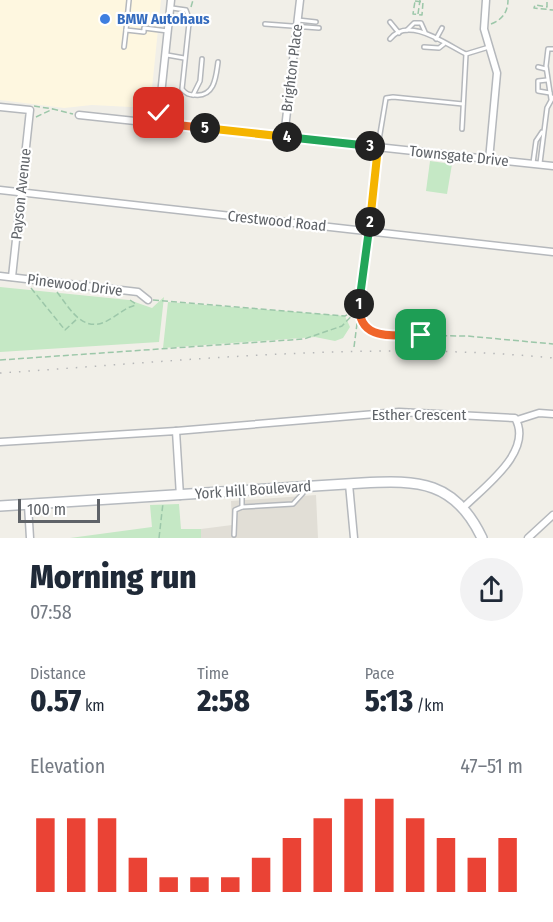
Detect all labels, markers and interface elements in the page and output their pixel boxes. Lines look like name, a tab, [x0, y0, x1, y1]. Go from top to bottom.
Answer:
place label: BMW Autohaus	[117, 10, 210, 28]
marker: BMW Autohaus	[98, 12, 112, 26]
street label: Brighton Place	[278, 23, 306, 113]
pin	[133, 87, 184, 138]
icon: check	[142, 96, 175, 129]
pin: 5	[190, 113, 220, 143]
text: 5	[201, 118, 209, 137]
pin: 4	[272, 122, 302, 152]
text: 4	[283, 127, 291, 146]
pin: 3	[355, 131, 385, 161]
text: 3	[366, 136, 374, 155]
street label: Townsgate Drive	[409, 142, 509, 170]
street label: Payson Avenue	[7, 148, 35, 240]
street label: Crestwood Road	[227, 207, 327, 235]
pin: 2	[355, 207, 385, 237]
text: 2	[366, 212, 374, 231]
street label: Pinewood Drive	[26, 270, 124, 300]
pin: 1	[344, 289, 374, 319]
text: 1	[356, 294, 362, 313]
pin	[395, 309, 446, 360]
icon: arrive	[404, 318, 437, 351]
street label: Esther Crescent	[372, 406, 466, 424]
street label: York Hill Boulevard	[194, 477, 312, 503]
scale bar	[18, 496, 100, 524]
text: 100 m	[27, 500, 66, 519]
text: Morning run	[30, 557, 197, 597]
button: share	[460, 558, 523, 621]
text: 07:58	[30, 600, 72, 624]
text: Distance	[30, 664, 86, 683]
text: Time	[197, 664, 229, 683]
text: Pace	[365, 664, 394, 683]
text: 0.57	[30, 683, 81, 719]
text: 2:58	[197, 683, 250, 719]
text: 5:13	[365, 683, 413, 719]
text: km	[81, 696, 105, 715]
text: /km	[413, 696, 444, 715]
text: Elevation	[30, 754, 105, 778]
text: 47–51 m	[460, 754, 523, 778]

